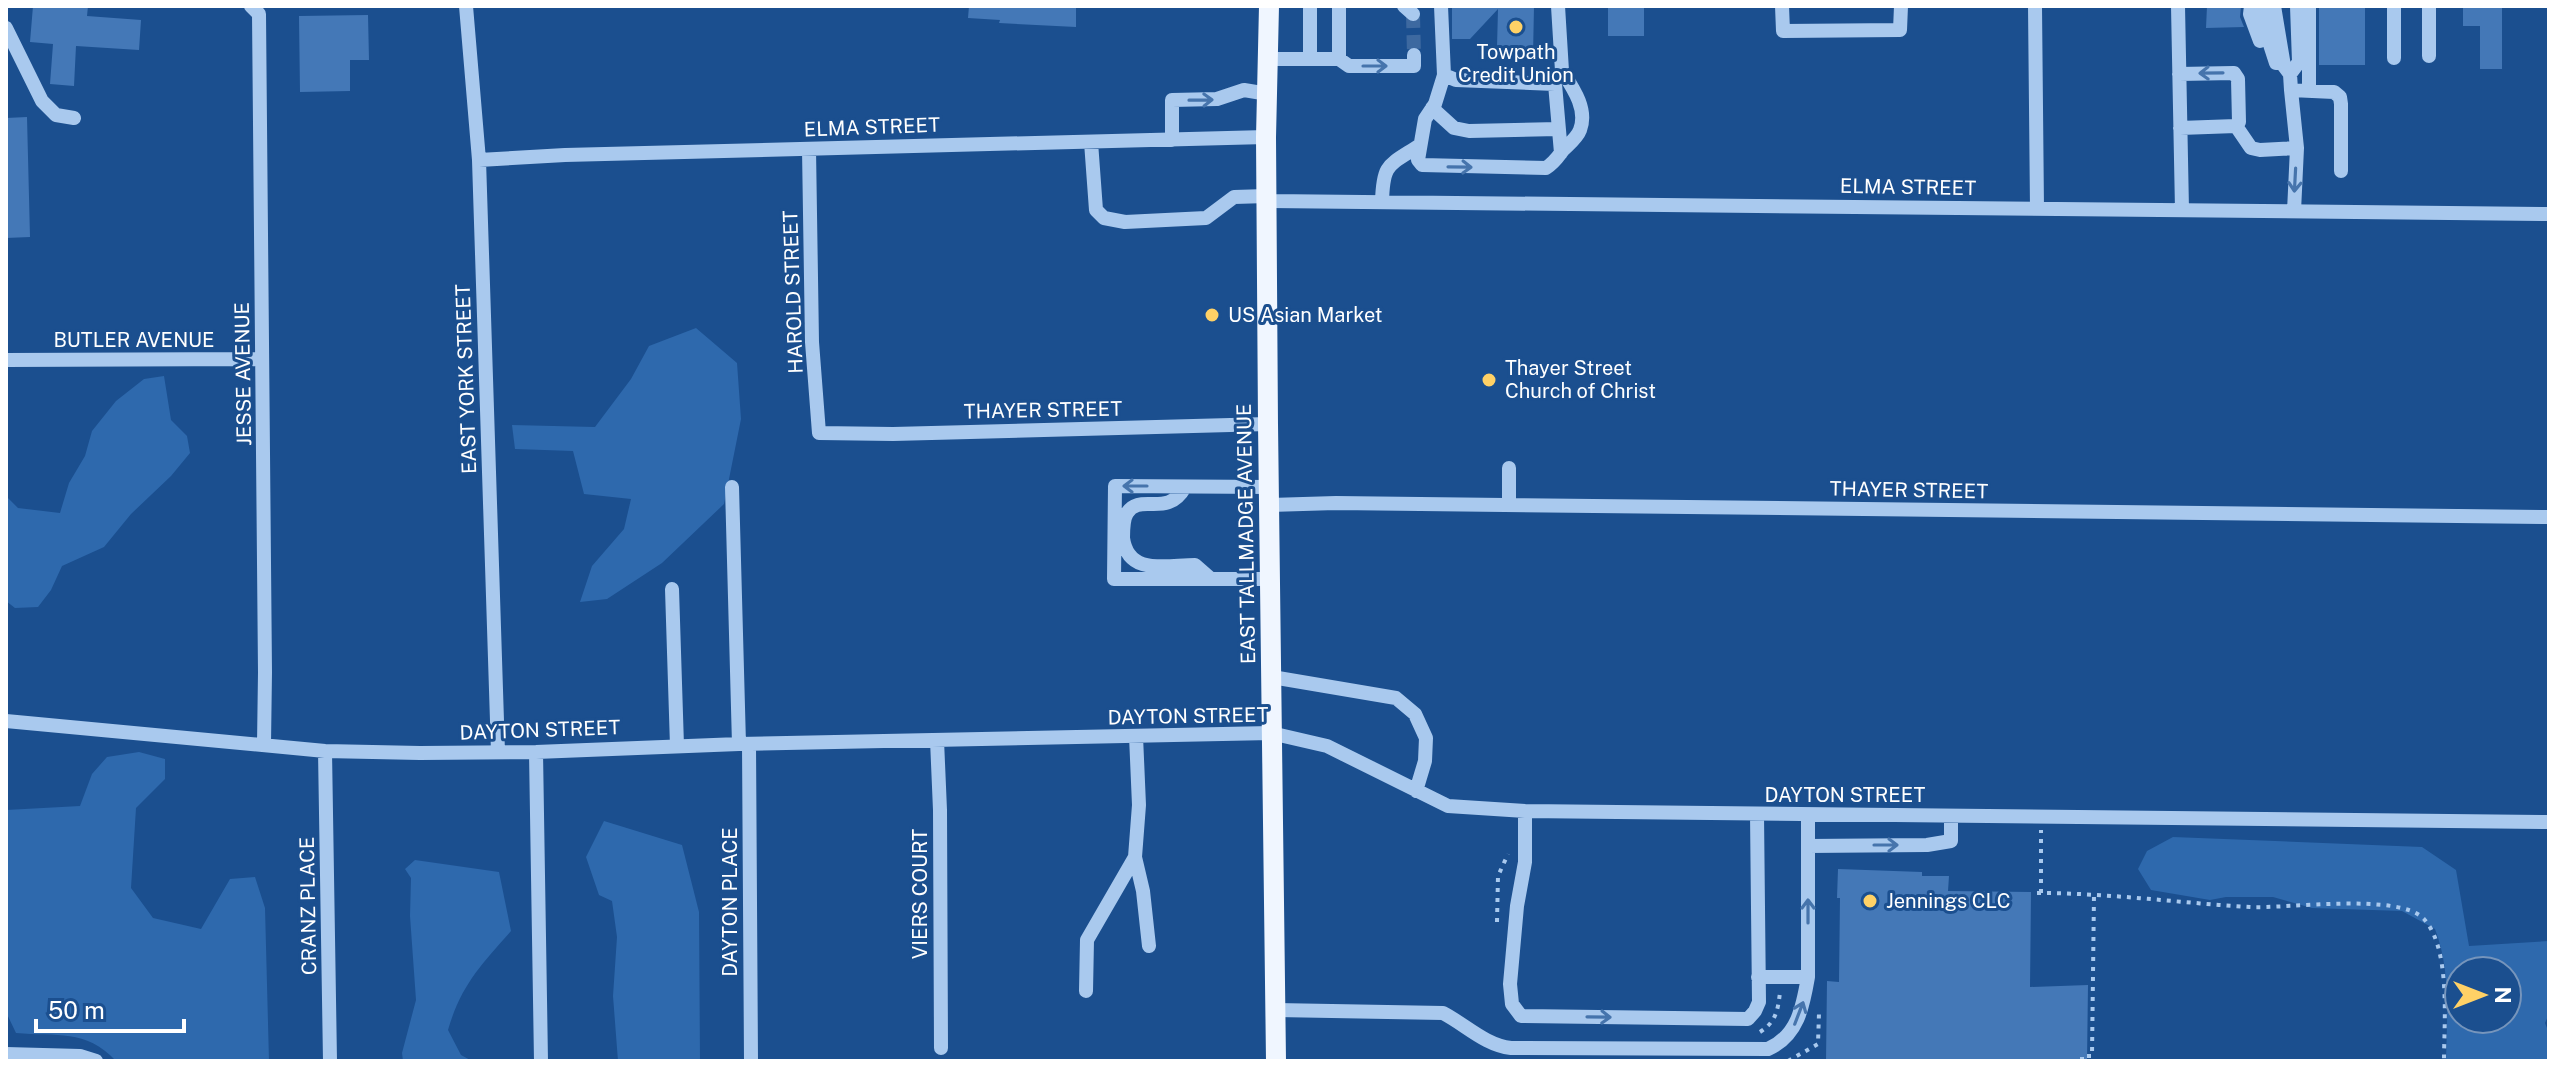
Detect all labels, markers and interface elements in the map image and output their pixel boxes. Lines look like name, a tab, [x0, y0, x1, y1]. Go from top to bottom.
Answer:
marker: Towpath Credit Union	[1507, 18, 1525, 36]
place label: Towpath Credit Union	[1458, 40, 1574, 87]
one-way arrow	[1361, 58, 1388, 74]
one-way arrow	[2198, 66, 2225, 81]
one-way arrow	[1187, 92, 1214, 107]
street label: ELMA STREET	[803, 113, 941, 141]
one-way arrow	[1446, 159, 1473, 175]
one-way arrow	[2288, 166, 2303, 193]
street label: ELMA STREET	[1840, 174, 1977, 200]
street label: HAROLD STREET	[778, 210, 808, 374]
street label: EAST YORK STREET	[451, 284, 481, 474]
street label: JESSE AVENUE	[230, 302, 256, 446]
place label: US Asian Market	[1228, 303, 1383, 327]
marker: US Asian Market	[1203, 306, 1221, 324]
street label: BUTLER AVENUE	[53, 328, 215, 352]
place label: Thayer Street Church of Christ	[1505, 356, 1656, 403]
marker: Thayer Street Church of Christ	[1480, 371, 1498, 389]
street label: THAYER STREET	[963, 397, 1123, 423]
street label: EAST TALLMADGE AVENUE	[1232, 404, 1260, 664]
street label: THAYER STREET	[1829, 477, 1989, 503]
one-way arrow	[1122, 479, 1149, 494]
street label: DAYTON STREET	[1107, 703, 1269, 729]
street label: DAYTON STREET	[459, 715, 621, 745]
street label: DAYTON STREET	[1765, 783, 1926, 807]
street label: DAYTON PLACE	[718, 827, 742, 977]
street label: VIERS COURT	[908, 829, 932, 959]
street label: CRANZ PLACE	[295, 837, 321, 975]
one-way arrow	[1872, 837, 1899, 853]
place label: Jennings CLC	[1886, 889, 2011, 913]
marker: Jennings CLC	[1861, 892, 1879, 910]
one-way arrow	[1800, 898, 1816, 925]
north arrow	[2443, 955, 2523, 1035]
scale bar	[36, 983, 184, 1033]
text: N	[2490, 986, 2516, 1004]
text: 50 m	[48, 996, 105, 1024]
one-way arrow	[1793, 1001, 1807, 1026]
one-way arrow	[1585, 1010, 1612, 1025]

